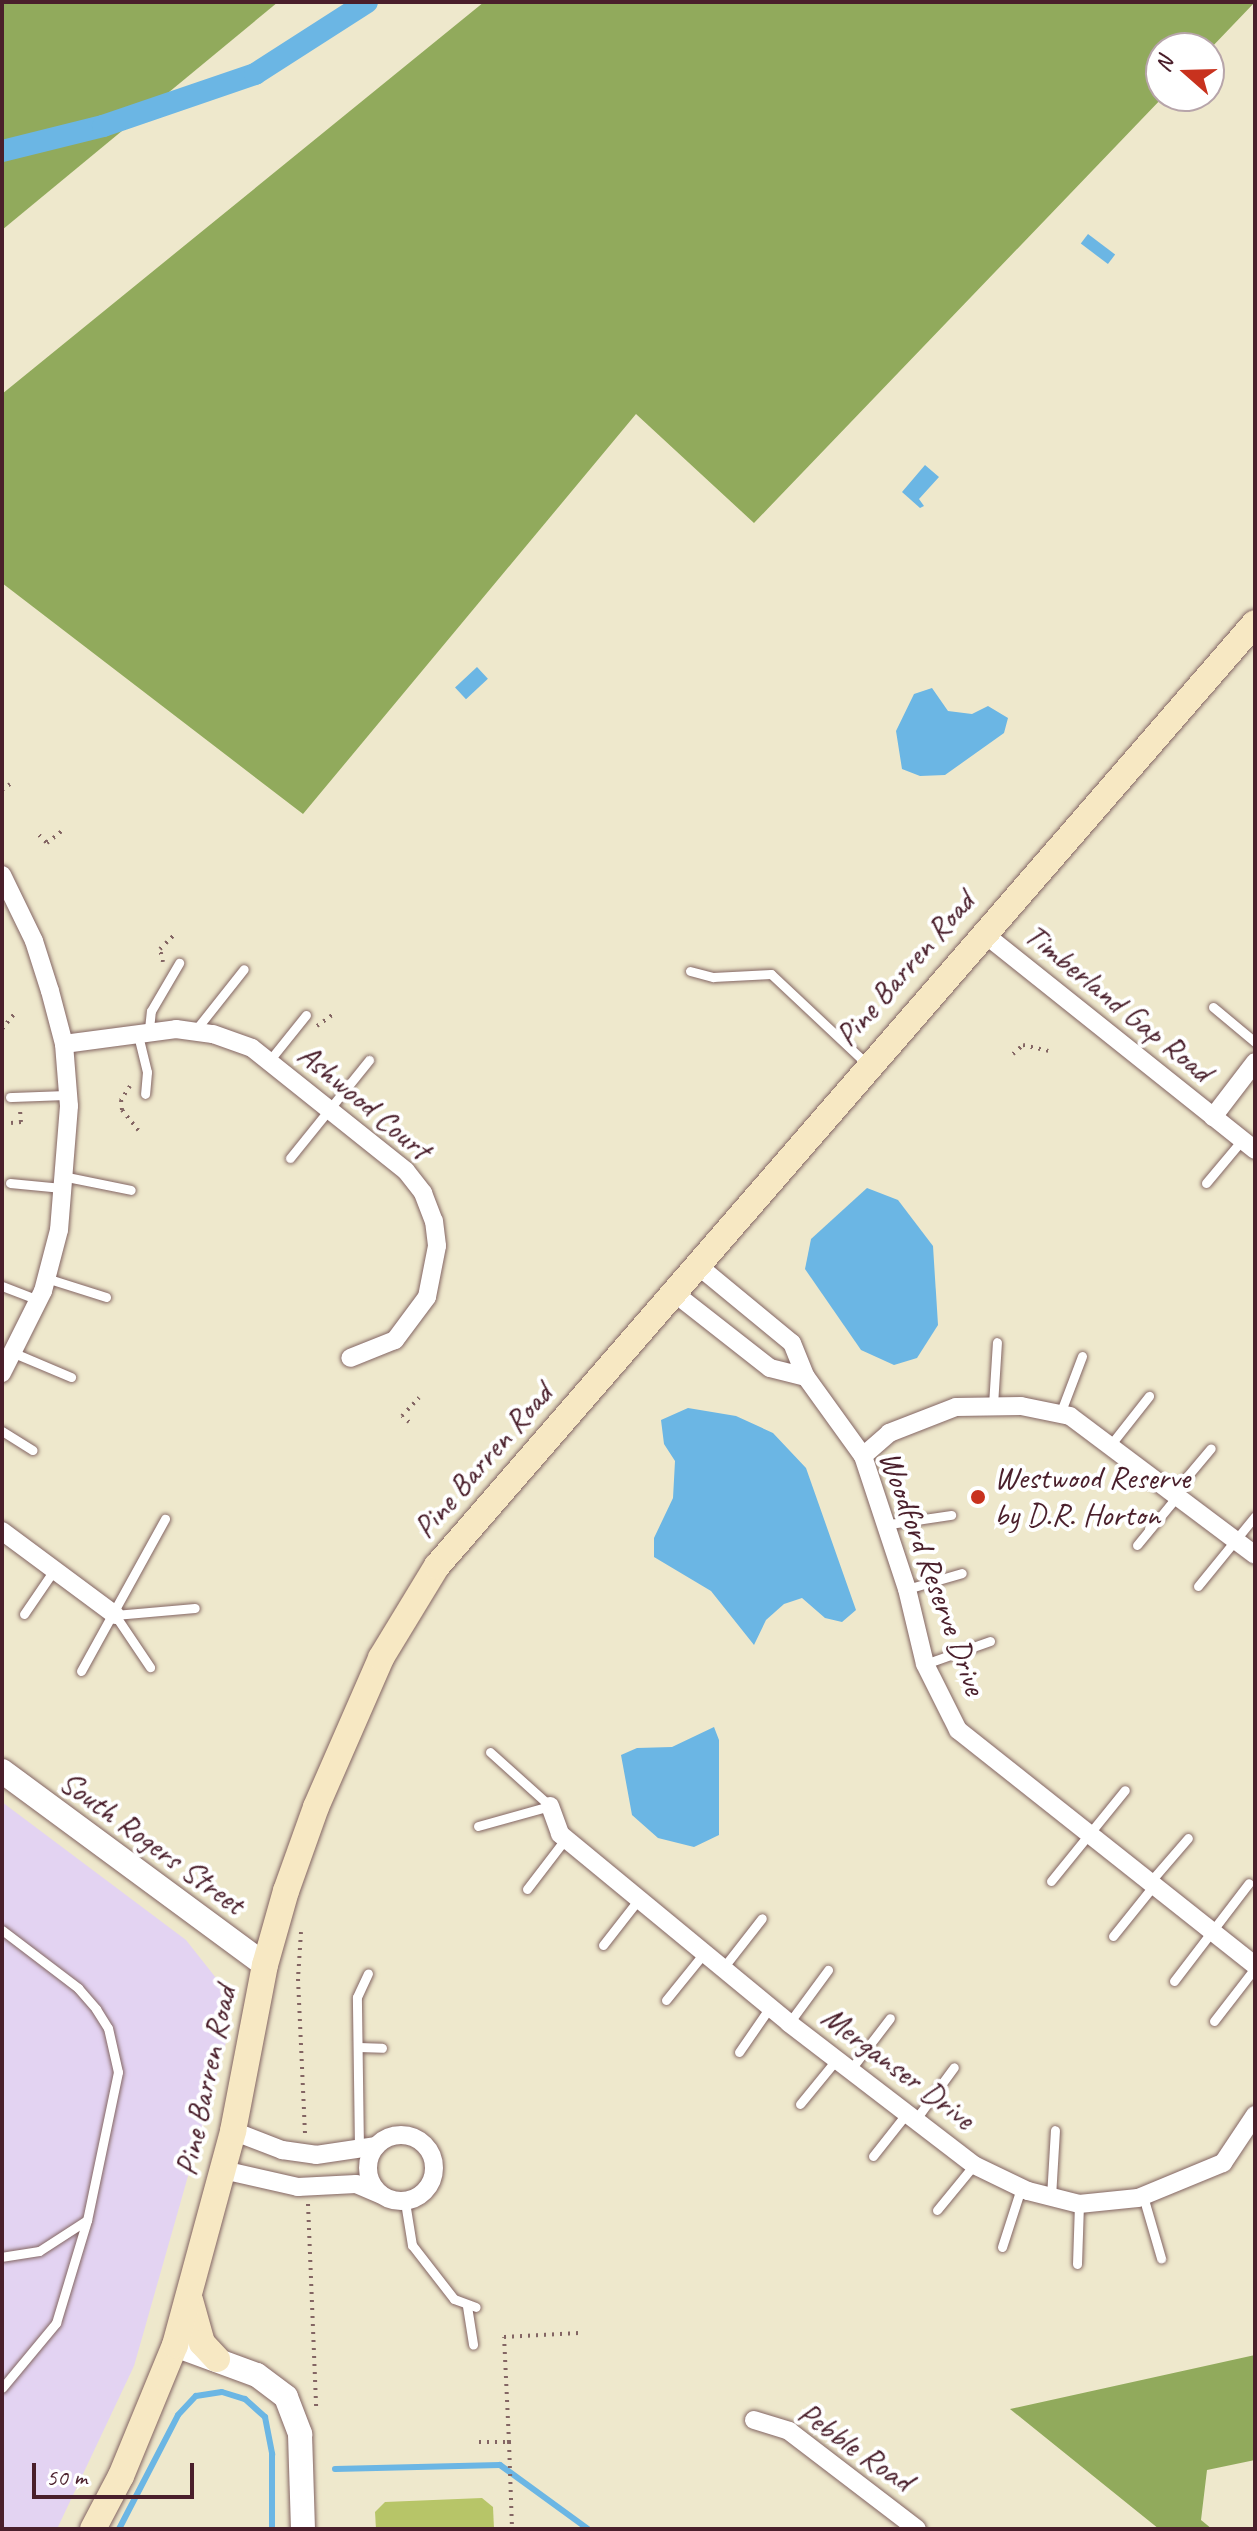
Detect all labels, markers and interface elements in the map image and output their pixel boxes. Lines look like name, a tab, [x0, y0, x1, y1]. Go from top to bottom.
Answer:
north arrow	[1145, 32, 1225, 112]
text: N	[1149, 53, 1180, 76]
street label: Pine Barren Road	[827, 883, 983, 1055]
street label: Timberland Gap Road	[1016, 916, 1220, 1090]
street label: Ashwood Court	[290, 1036, 438, 1168]
street label: Pine Barren Road	[405, 1375, 561, 1547]
street label: Woodford Reserve Drive	[870, 1446, 994, 1700]
place label: Westwood Reserve by D.R. Horton	[994, 1460, 1190, 1535]
marker: Westwood Reserve by D.R. Horton	[969, 1488, 987, 1506]
street label: South Rogers Street	[51, 1763, 253, 1923]
street label: Pine Barren Road	[167, 1982, 245, 2180]
street label: Merganser Drive	[814, 1998, 982, 2138]
street label: Pebble Road	[791, 2394, 919, 2500]
scale bar	[36, 2447, 198, 2497]
text: 50 m	[46, 2462, 87, 2492]

